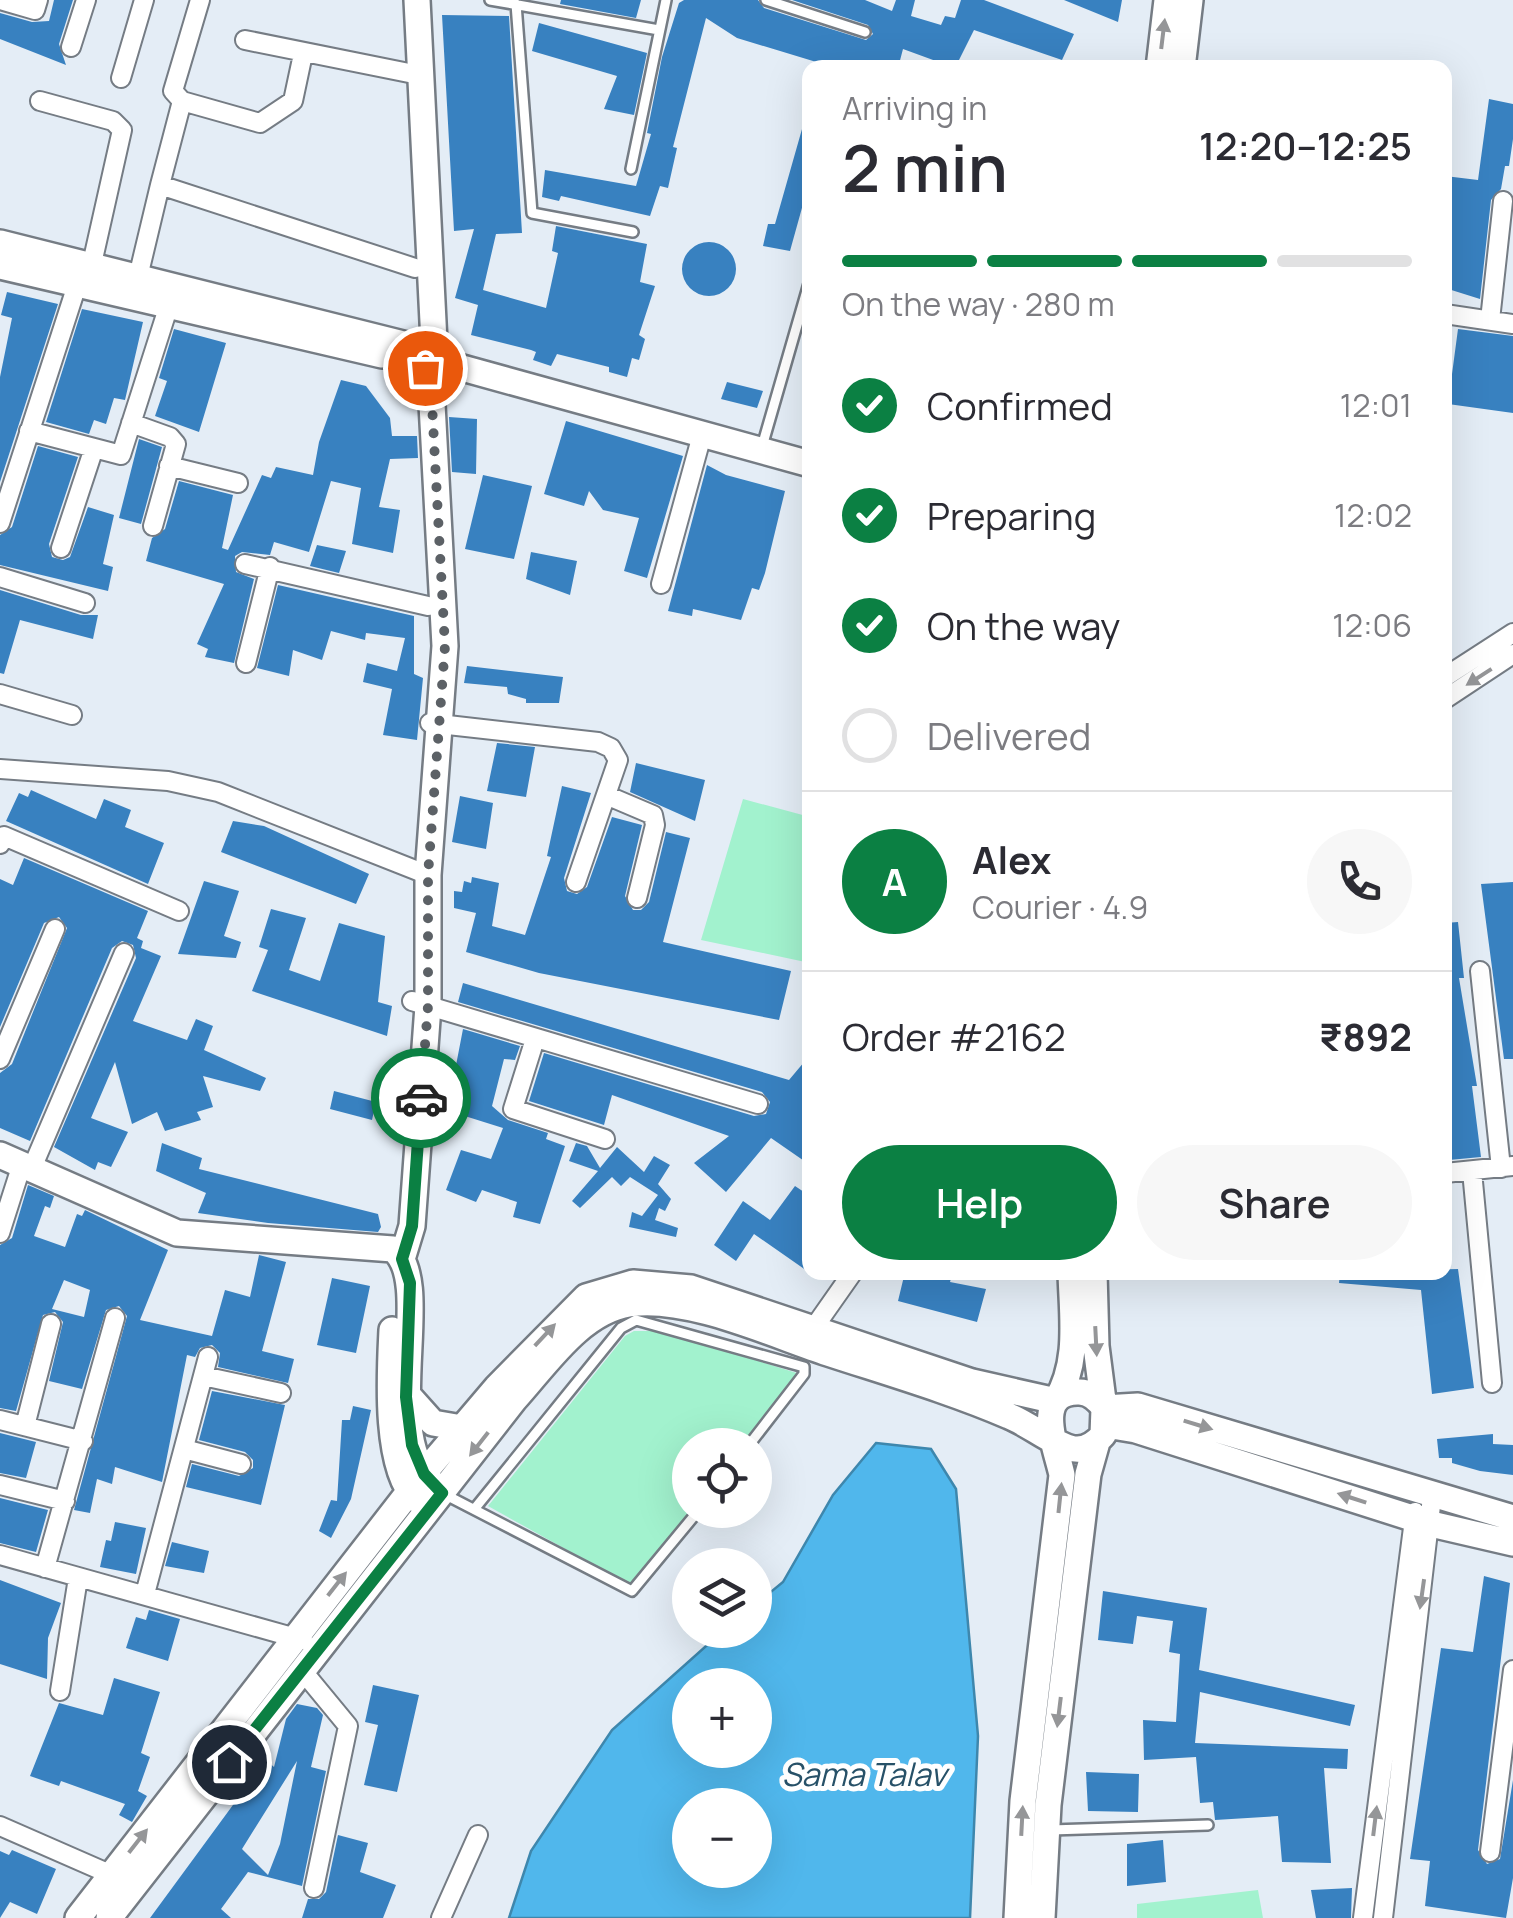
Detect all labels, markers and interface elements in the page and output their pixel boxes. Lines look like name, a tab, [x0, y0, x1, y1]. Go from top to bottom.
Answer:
one-way arrow	[1155, 17, 1171, 49]
text: Arriving in	[842, 86, 987, 130]
text: 12:20–12:25	[1199, 119, 1412, 171]
text: 2 min	[842, 123, 1008, 212]
text: On the way · 280 m	[842, 282, 1115, 326]
pin	[383, 326, 468, 411]
icon: bag	[398, 341, 453, 396]
icon: check	[842, 378, 897, 433]
text: Confirmed	[927, 379, 1113, 431]
text: 12:01	[1340, 383, 1412, 427]
icon: check	[842, 488, 897, 543]
text: Preparing	[927, 489, 1096, 541]
text: 12:02	[1334, 493, 1412, 537]
icon: check	[842, 598, 897, 653]
text: On the way	[927, 599, 1120, 651]
text: 12:06	[1332, 603, 1412, 647]
one-way arrow	[1465, 667, 1493, 685]
text: Delivered	[927, 709, 1091, 761]
button: phone	[1307, 829, 1412, 934]
text: Alex	[972, 833, 1051, 885]
text: A	[882, 855, 907, 907]
text: Courier · 4.9	[972, 885, 1148, 929]
text: Order #2162	[842, 1010, 1066, 1062]
text: ₹892	[1319, 1010, 1412, 1062]
courier	[371, 1048, 471, 1148]
icon: car	[394, 1071, 449, 1126]
button: Help	[842, 1145, 1117, 1260]
button: Share	[1137, 1145, 1412, 1260]
one-way arrow	[533, 1323, 556, 1347]
one-way arrow	[1088, 1325, 1104, 1357]
one-way arrow	[1184, 1418, 1214, 1433]
map controls	[672, 1428, 772, 1888]
button: locate	[672, 1428, 772, 1528]
one-way arrow	[469, 1431, 490, 1457]
one-way arrow	[1052, 1481, 1068, 1513]
one-way arrow	[1336, 1490, 1366, 1505]
button: layers	[672, 1548, 772, 1648]
one-way arrow	[326, 1572, 347, 1597]
one-way arrow	[1413, 1578, 1429, 1610]
button: +	[672, 1668, 772, 1768]
one-way arrow	[1051, 1696, 1067, 1728]
pin	[187, 1720, 272, 1805]
icon: home	[202, 1735, 257, 1790]
water label: Sama Talav	[782, 1752, 950, 1796]
button: −	[672, 1788, 772, 1888]
one-way arrow	[1014, 1804, 1030, 1836]
one-way arrow	[1367, 1805, 1383, 1837]
one-way arrow	[127, 1828, 148, 1854]

